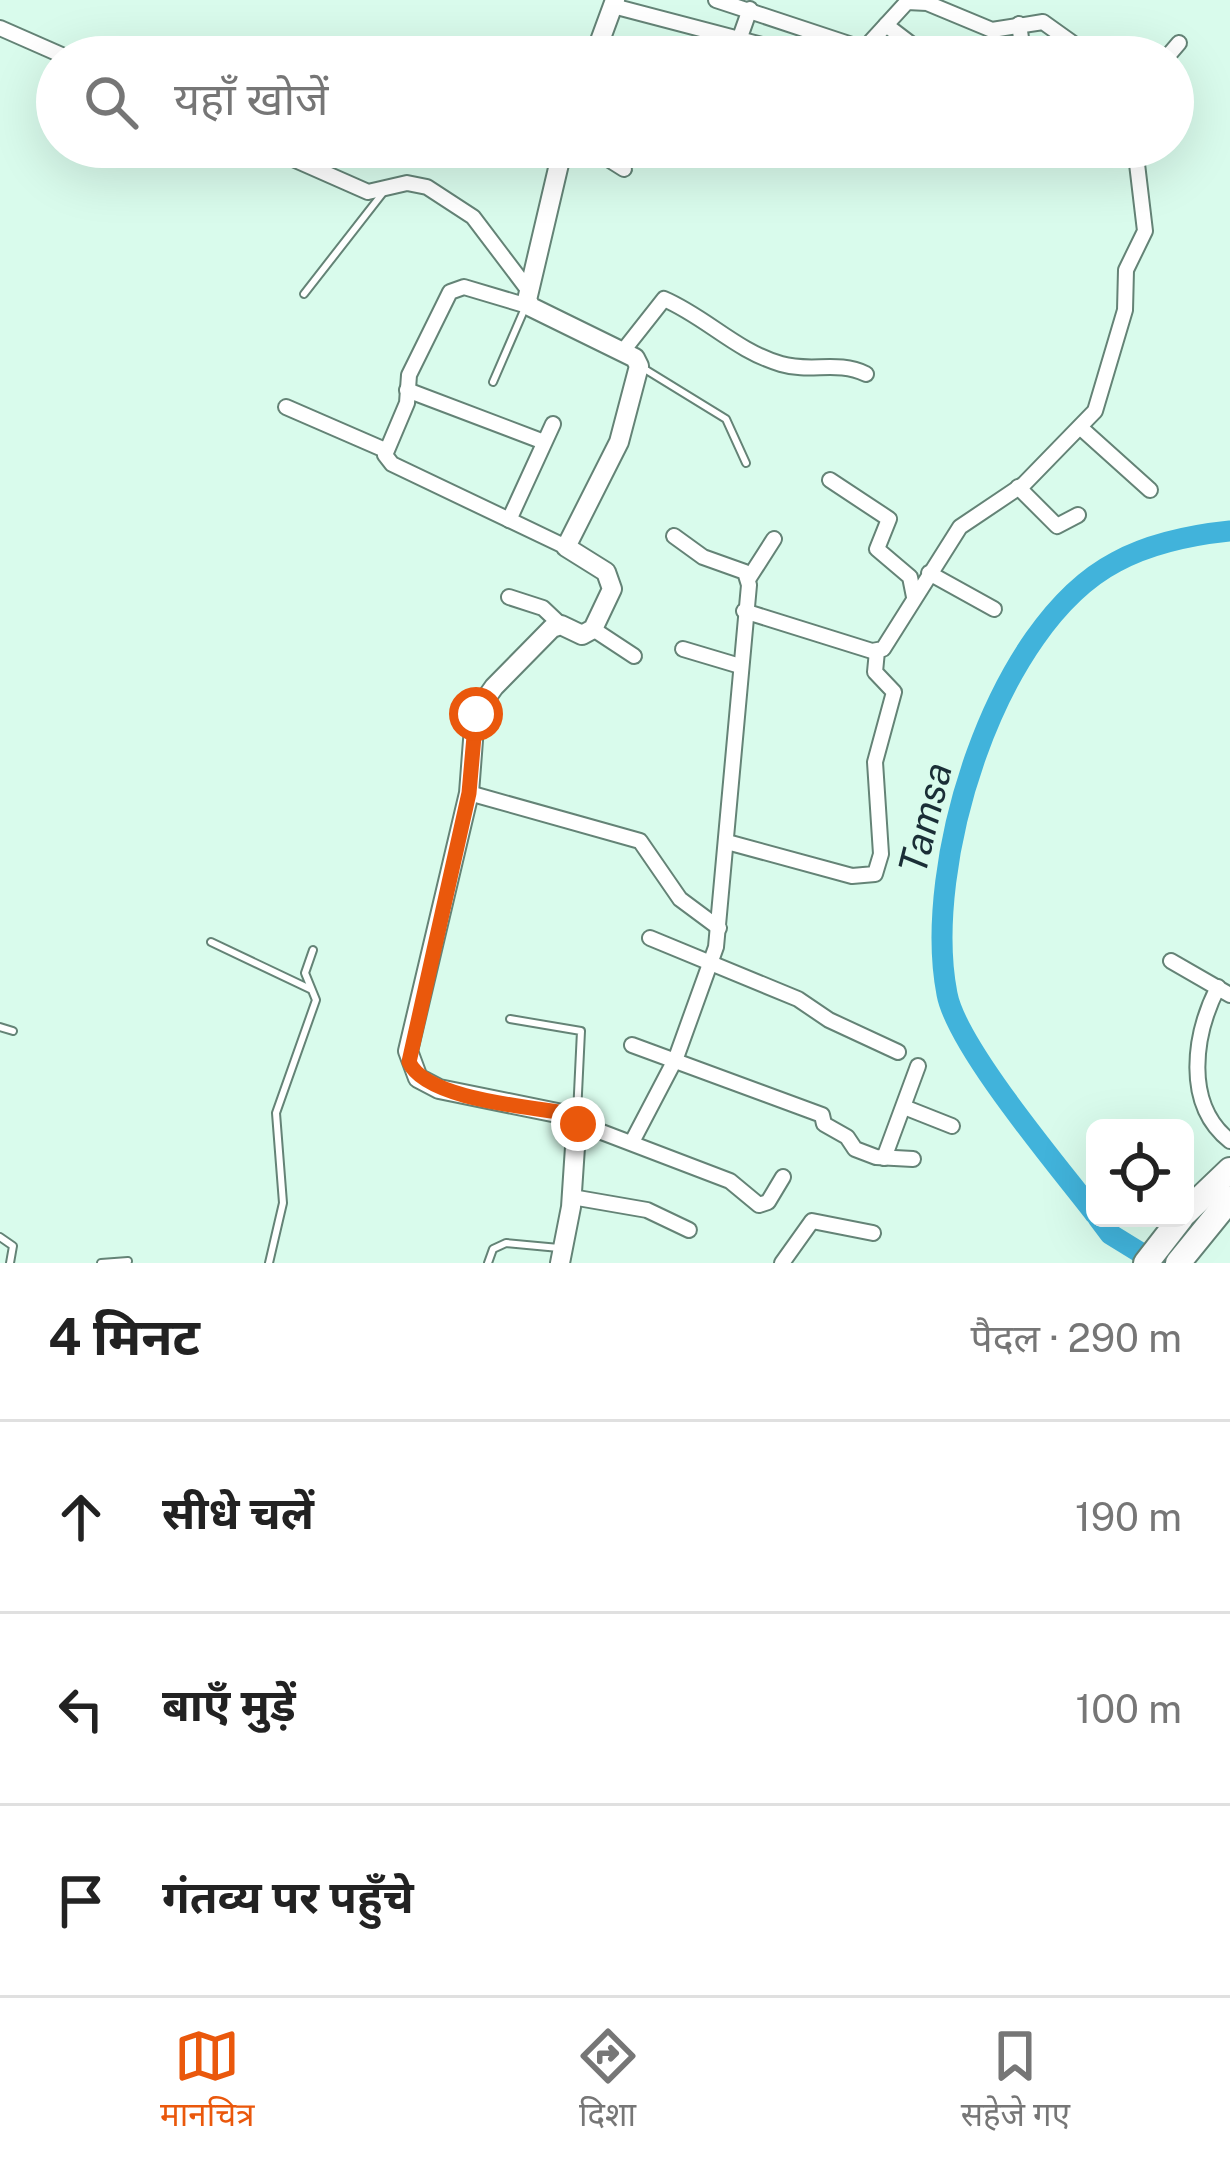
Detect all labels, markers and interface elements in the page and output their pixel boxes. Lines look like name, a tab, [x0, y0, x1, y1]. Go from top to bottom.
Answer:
search box	[36, 36, 1194, 168]
icon: search	[78, 69, 144, 135]
text: यहाँ खोजें	[174, 72, 328, 125]
route start	[449, 687, 503, 741]
water label: Tamsa	[889, 758, 961, 878]
route end	[551, 1097, 605, 1151]
map controls	[1086, 1119, 1194, 1227]
button: locate	[1086, 1119, 1194, 1227]
text: 4 मिनट	[48, 1307, 200, 1366]
text: पैदल · 290 m	[971, 1315, 1182, 1361]
icon: ahead	[48, 1484, 114, 1550]
text: सीधे चलें	[162, 1486, 314, 1539]
text: 190 m	[1075, 1494, 1182, 1540]
icon: left	[48, 1676, 114, 1742]
text: बाएँ मुड़ें	[162, 1678, 296, 1731]
text: 100 m	[1075, 1686, 1182, 1732]
icon: arrive	[48, 1868, 114, 1934]
text: गंतव्य पर पहुँचे	[162, 1870, 414, 1923]
tab: मानचित्र	[160, 2023, 254, 2139]
tab: दिशा	[575, 2023, 641, 2139]
tab: सहेजे गए	[961, 2023, 1070, 2139]

